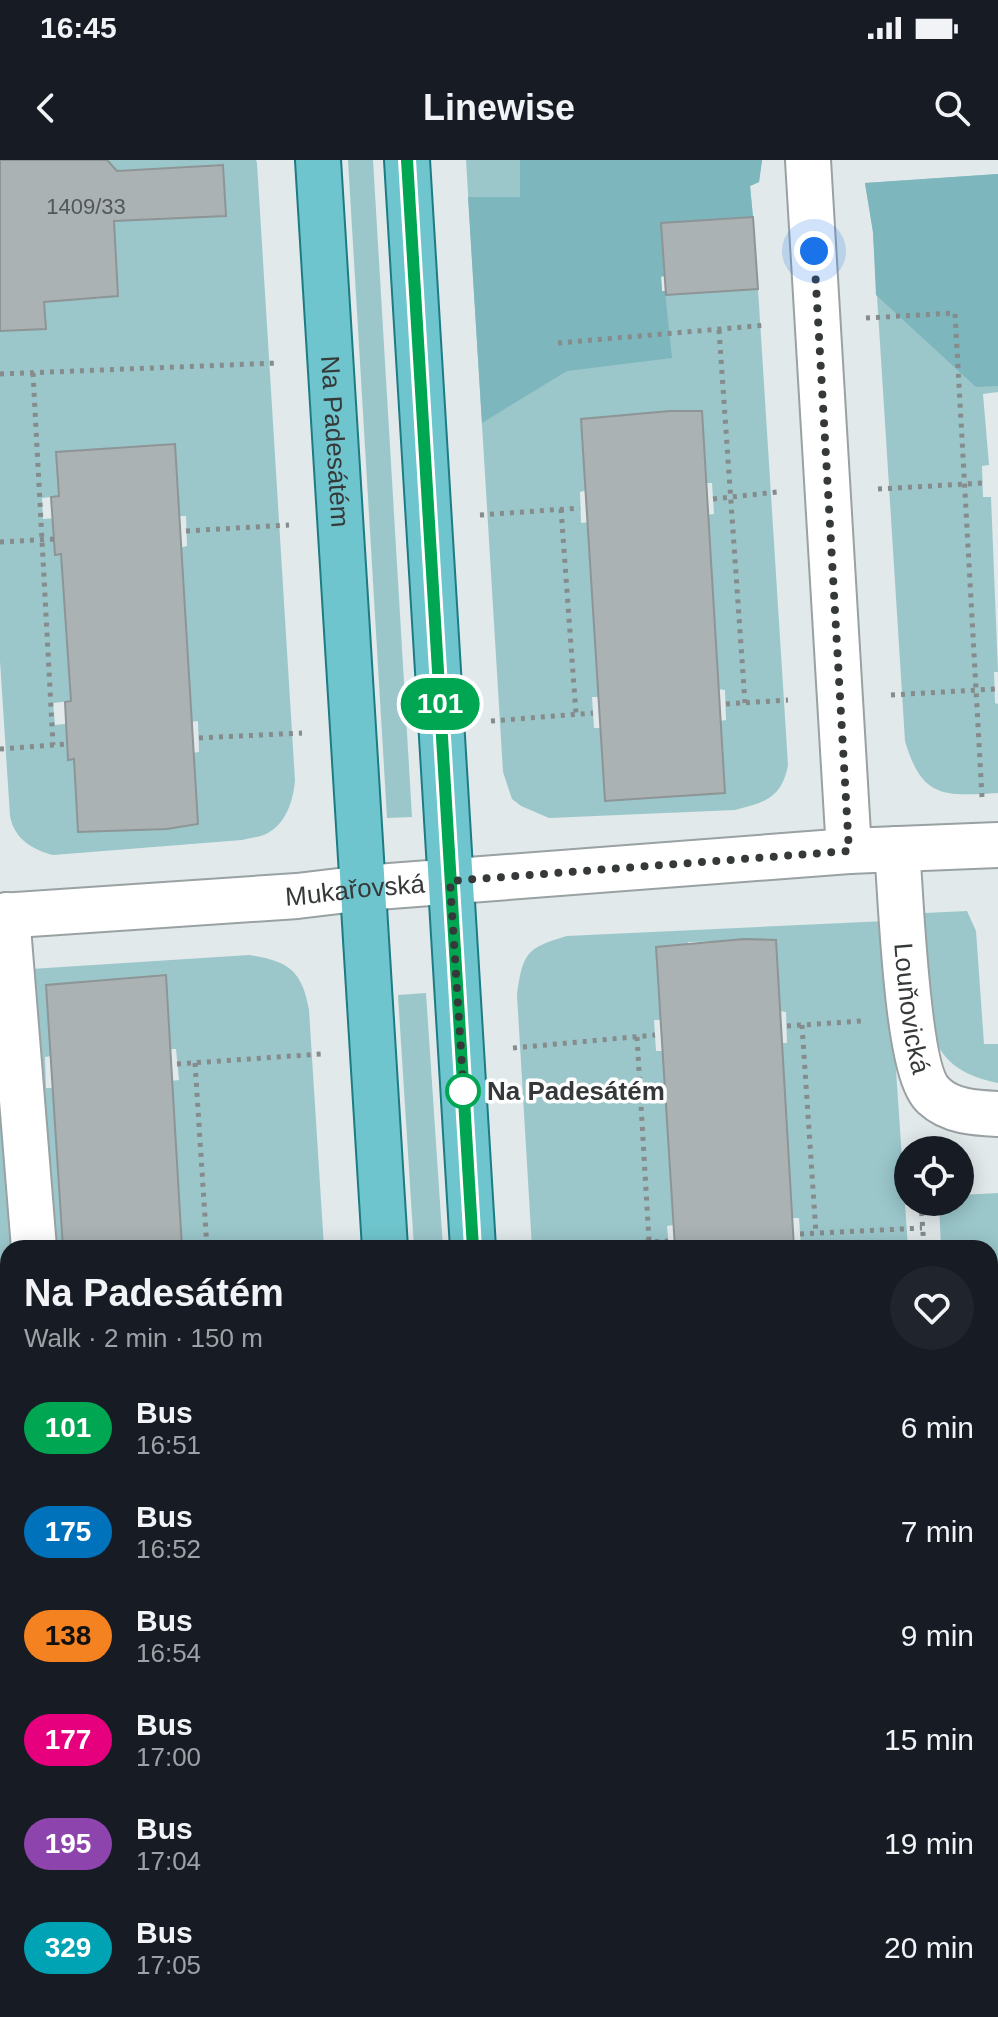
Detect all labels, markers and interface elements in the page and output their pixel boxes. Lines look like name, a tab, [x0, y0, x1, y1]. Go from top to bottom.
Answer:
text: 16:45	[40, 11, 117, 44]
icon: back	[24, 86, 68, 130]
icon: search	[930, 86, 974, 130]
text: Linewise	[423, 87, 575, 128]
house number: 1409/33	[46, 194, 126, 219]
your location	[794, 231, 834, 271]
street label: Na Padesátém	[315, 355, 356, 528]
line badge: 101	[394, 678, 486, 730]
text: 101	[417, 688, 463, 719]
street label: Mukařovská	[284, 868, 426, 912]
street label: Louňovická	[888, 942, 936, 1078]
marker: Na Padesátém	[446, 1074, 480, 1108]
place label: Na Padesátém	[487, 1076, 665, 1106]
map controls	[894, 1136, 974, 1216]
button: locate	[894, 1136, 974, 1216]
button: heart	[890, 1266, 974, 1350]
text: Na Padesátém	[24, 1272, 284, 1314]
text: Walk · 2 min · 150 m	[24, 1323, 263, 1353]
text: Bus	[136, 1396, 193, 1429]
text: 6 min	[901, 1411, 974, 1444]
text: 101	[45, 1412, 91, 1443]
text: 16:51	[136, 1430, 201, 1460]
text: Bus	[136, 1500, 193, 1533]
text: 7 min	[901, 1515, 974, 1548]
text: 175	[45, 1516, 91, 1547]
text: 16:52	[136, 1534, 201, 1564]
text: Bus	[136, 1604, 193, 1637]
text: 9 min	[901, 1619, 974, 1652]
text: 138	[45, 1620, 91, 1651]
text: 16:54	[136, 1638, 201, 1668]
text: Bus	[136, 1708, 193, 1741]
text: 15 min	[884, 1723, 974, 1756]
text: 177	[45, 1724, 91, 1755]
text: 17:00	[136, 1742, 201, 1772]
text: Bus	[136, 1812, 193, 1845]
text: 19 min	[884, 1827, 974, 1860]
text: 195	[45, 1828, 91, 1859]
text: 17:04	[136, 1846, 201, 1876]
text: Bus	[136, 1916, 193, 1949]
text: 20 min	[884, 1931, 974, 1964]
text: 329	[45, 1932, 91, 1963]
text: 17:05	[136, 1950, 201, 1980]

